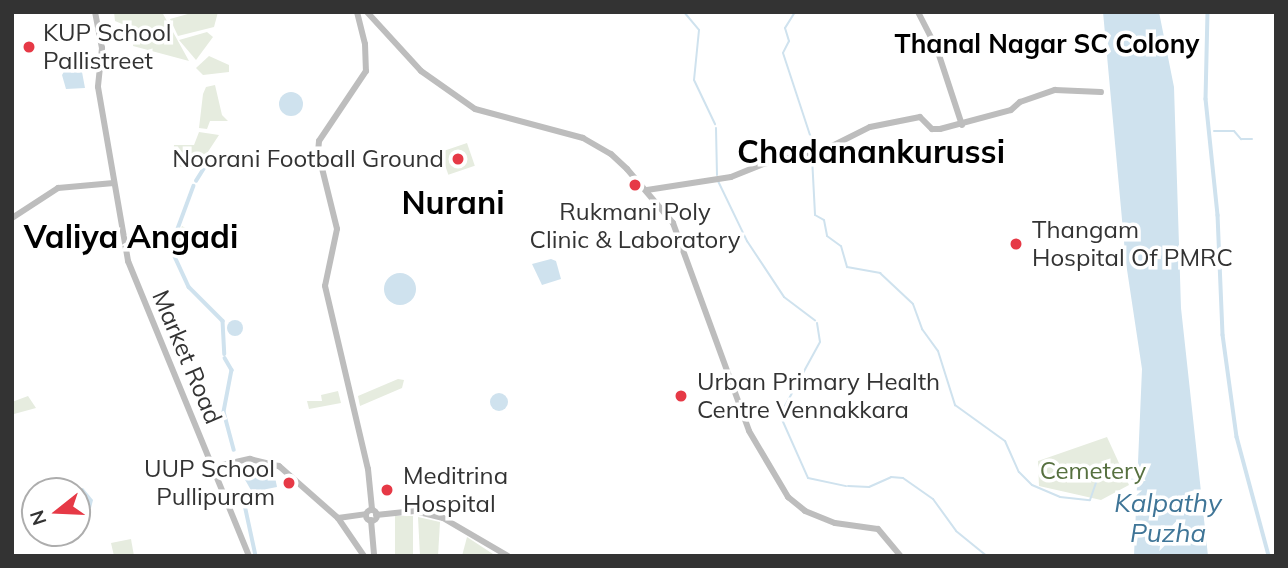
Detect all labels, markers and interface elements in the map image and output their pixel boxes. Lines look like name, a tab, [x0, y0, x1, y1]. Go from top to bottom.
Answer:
place label: KUP School Pallistreet	[43, 19, 171, 75]
district label: Thanal Nagar SC Colony	[895, 28, 1199, 60]
marker: KUP School Pallistreet	[21, 39, 37, 55]
district label: Chadanankurussi	[737, 132, 1005, 170]
place label: Noorani Football Ground	[172, 145, 444, 173]
marker: Noorani Football Ground	[450, 151, 466, 167]
marker: Rukmani Poly Clinic & Laboratory	[625, 175, 645, 195]
district label: Nurani	[401, 183, 505, 221]
place label: Rukmani Poly Clinic & Laboratory	[530, 198, 740, 254]
place label: Thangam Hospital Of PMRC	[1032, 216, 1233, 272]
district label: Valiya Angadi	[24, 217, 238, 255]
marker: Thangam Hospital Of PMRC	[1006, 234, 1026, 254]
street label: Market Road	[146, 286, 228, 428]
place label: Urban Primary Health Centre Vennakkara	[697, 368, 940, 424]
marker: Urban Primary Health Centre Vennakkara	[671, 386, 691, 406]
place label: UUP School Pullipuram	[144, 455, 275, 511]
park label: Cemetery	[1040, 457, 1146, 485]
place label: Meditrina Hospital	[403, 462, 508, 518]
marker: UUP School Pullipuram	[281, 475, 297, 491]
north arrow	[21, 477, 91, 547]
marker: Meditrina Hospital	[377, 480, 397, 500]
water label: Kalpathy Puzha	[1114, 487, 1222, 548]
text: N	[24, 507, 52, 528]

